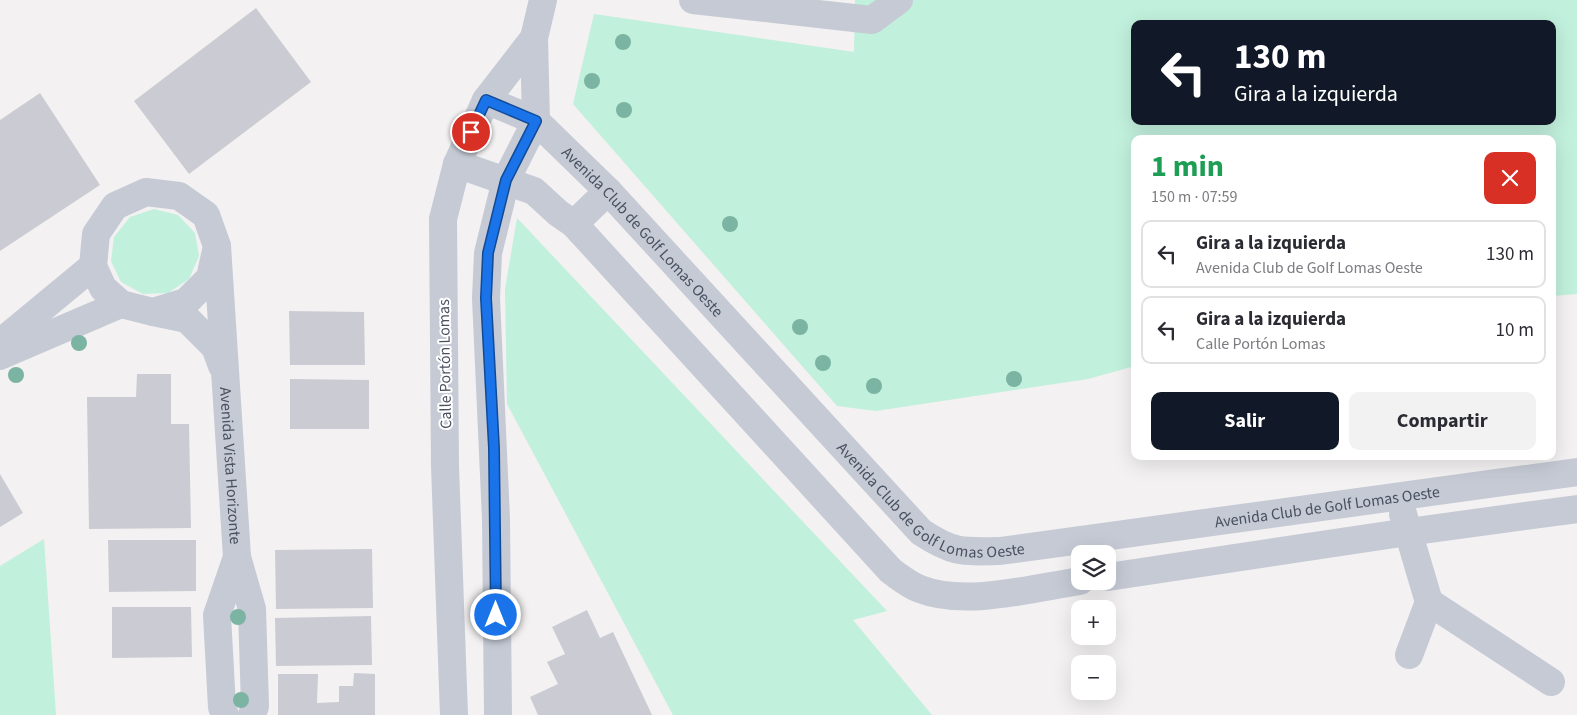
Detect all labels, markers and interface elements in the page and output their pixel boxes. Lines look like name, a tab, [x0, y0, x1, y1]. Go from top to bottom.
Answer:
text: 130 m	[1234, 32, 1326, 82]
icon: left	[1151, 40, 1216, 105]
text: Gira a la izquierda	[1234, 78, 1398, 110]
pin	[450, 111, 492, 153]
icon: arrive	[457, 118, 485, 146]
street label: Avenida Club de Golf Lomas Oeste	[556, 142, 728, 322]
text: 1 min	[1151, 145, 1224, 188]
button: close	[1484, 152, 1536, 204]
text: 150 m · 07:59	[1151, 186, 1238, 208]
text: Gira a la izquierda	[1196, 230, 1346, 257]
icon: left	[1153, 240, 1181, 268]
text: 130 m	[1486, 241, 1534, 268]
text: Avenida Club de Golf Lomas Oeste	[1196, 257, 1423, 279]
street label: Calle Portón Lomas	[433, 299, 457, 429]
text: Gira a la izquierda	[1196, 306, 1346, 333]
icon: left	[1153, 316, 1181, 344]
text: 10 m	[1496, 317, 1534, 344]
text: Calle Portón Lomas	[1196, 333, 1326, 355]
street label: Avenida Vista Horizonte	[214, 386, 246, 545]
button: Salir	[1151, 392, 1339, 450]
button: Compartir	[1349, 392, 1536, 450]
street label: Avenida Club de Golf Lomas Oeste	[832, 438, 1026, 563]
street label: Avenida Club de Golf Lomas Oeste	[1213, 481, 1441, 534]
map controls	[1071, 545, 1116, 700]
button: layers	[1071, 545, 1116, 590]
position arrow	[469, 588, 521, 640]
button: +	[1071, 600, 1116, 645]
button: −	[1071, 655, 1116, 700]

